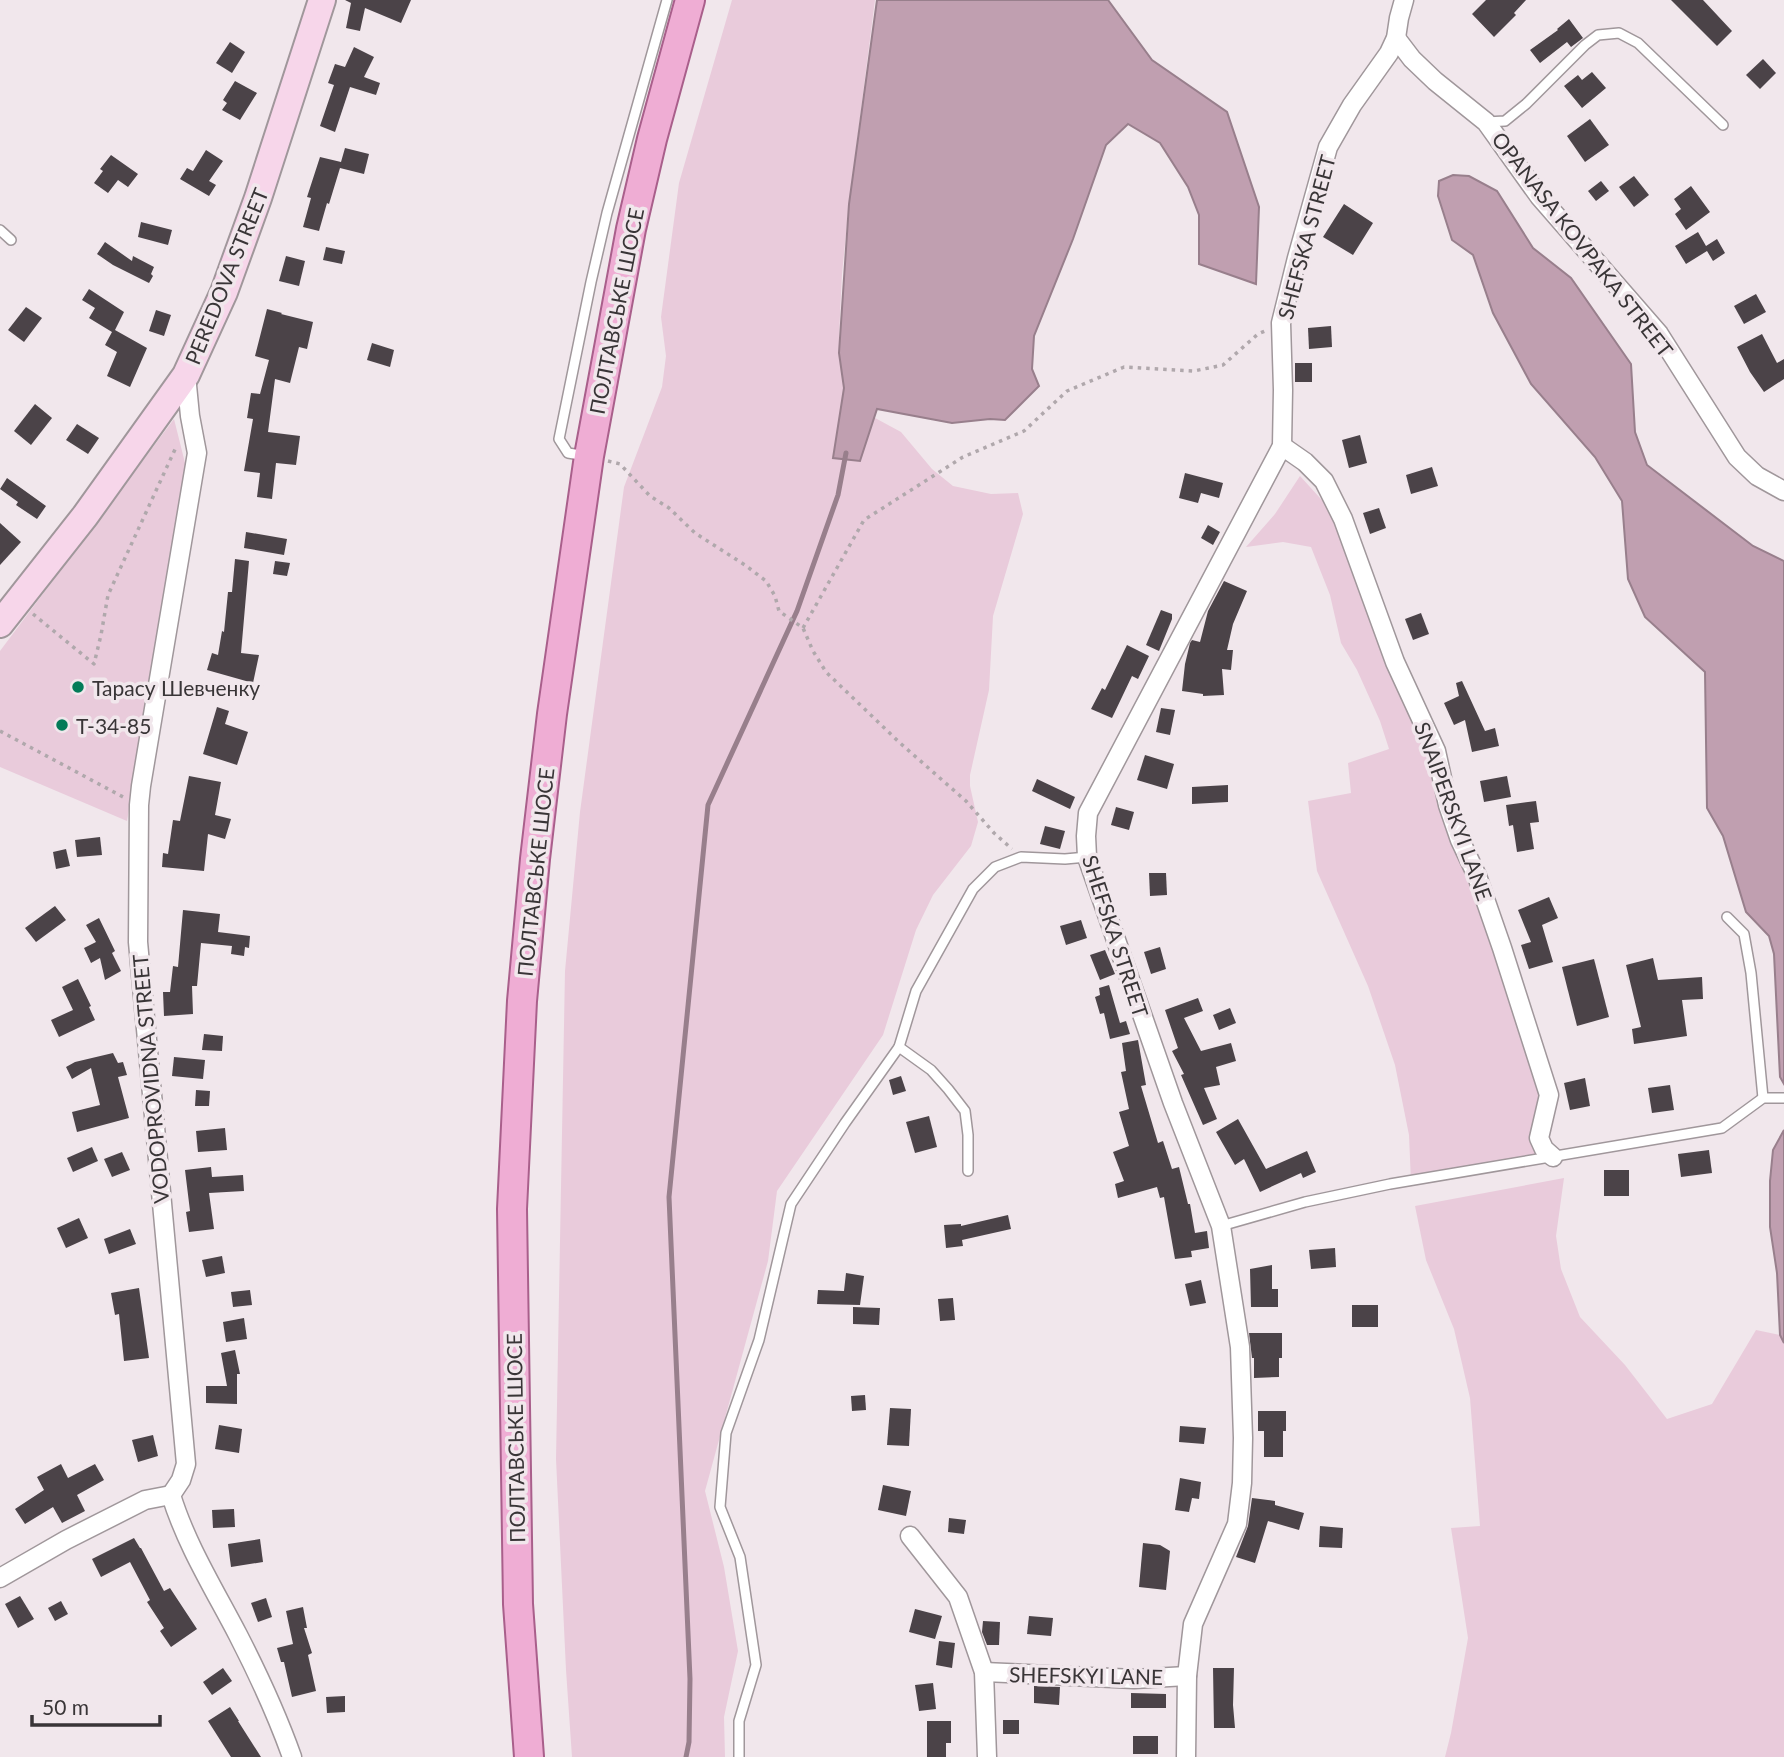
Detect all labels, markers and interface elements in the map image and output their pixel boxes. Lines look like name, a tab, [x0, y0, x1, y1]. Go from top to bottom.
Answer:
street label: OPANASA KOVPAKA STREET	[1487, 127, 1679, 362]
street label: SHEFSKA STREET	[1272, 152, 1340, 322]
street label: PEREDOVA STREET	[179, 184, 273, 368]
street label: ПОЛТАВСЬКЕ ШОСЕ	[584, 206, 648, 416]
place label: Тарасу Шевченку	[92, 675, 260, 700]
marker: Тарасу Шевченку	[70, 679, 86, 695]
place label: Т-34-85	[76, 713, 151, 738]
marker: Т-34-85	[54, 717, 70, 733]
street label: SNAIPERSKYI LANE	[1410, 718, 1498, 904]
street label: ПОЛТАВСЬКЕ ШОСЕ	[512, 766, 558, 978]
street label: SHEFSKA STREET	[1078, 852, 1154, 1021]
street label: VODOPROVIDNA STREET	[127, 953, 173, 1205]
street label: ПОЛТАВСЬКЕ ШОСЕ	[501, 1333, 529, 1543]
street label: SHEFSKYI LANE	[1009, 1661, 1163, 1689]
scale bar	[32, 1684, 159, 1728]
text: 50 m	[42, 1694, 89, 1719]

